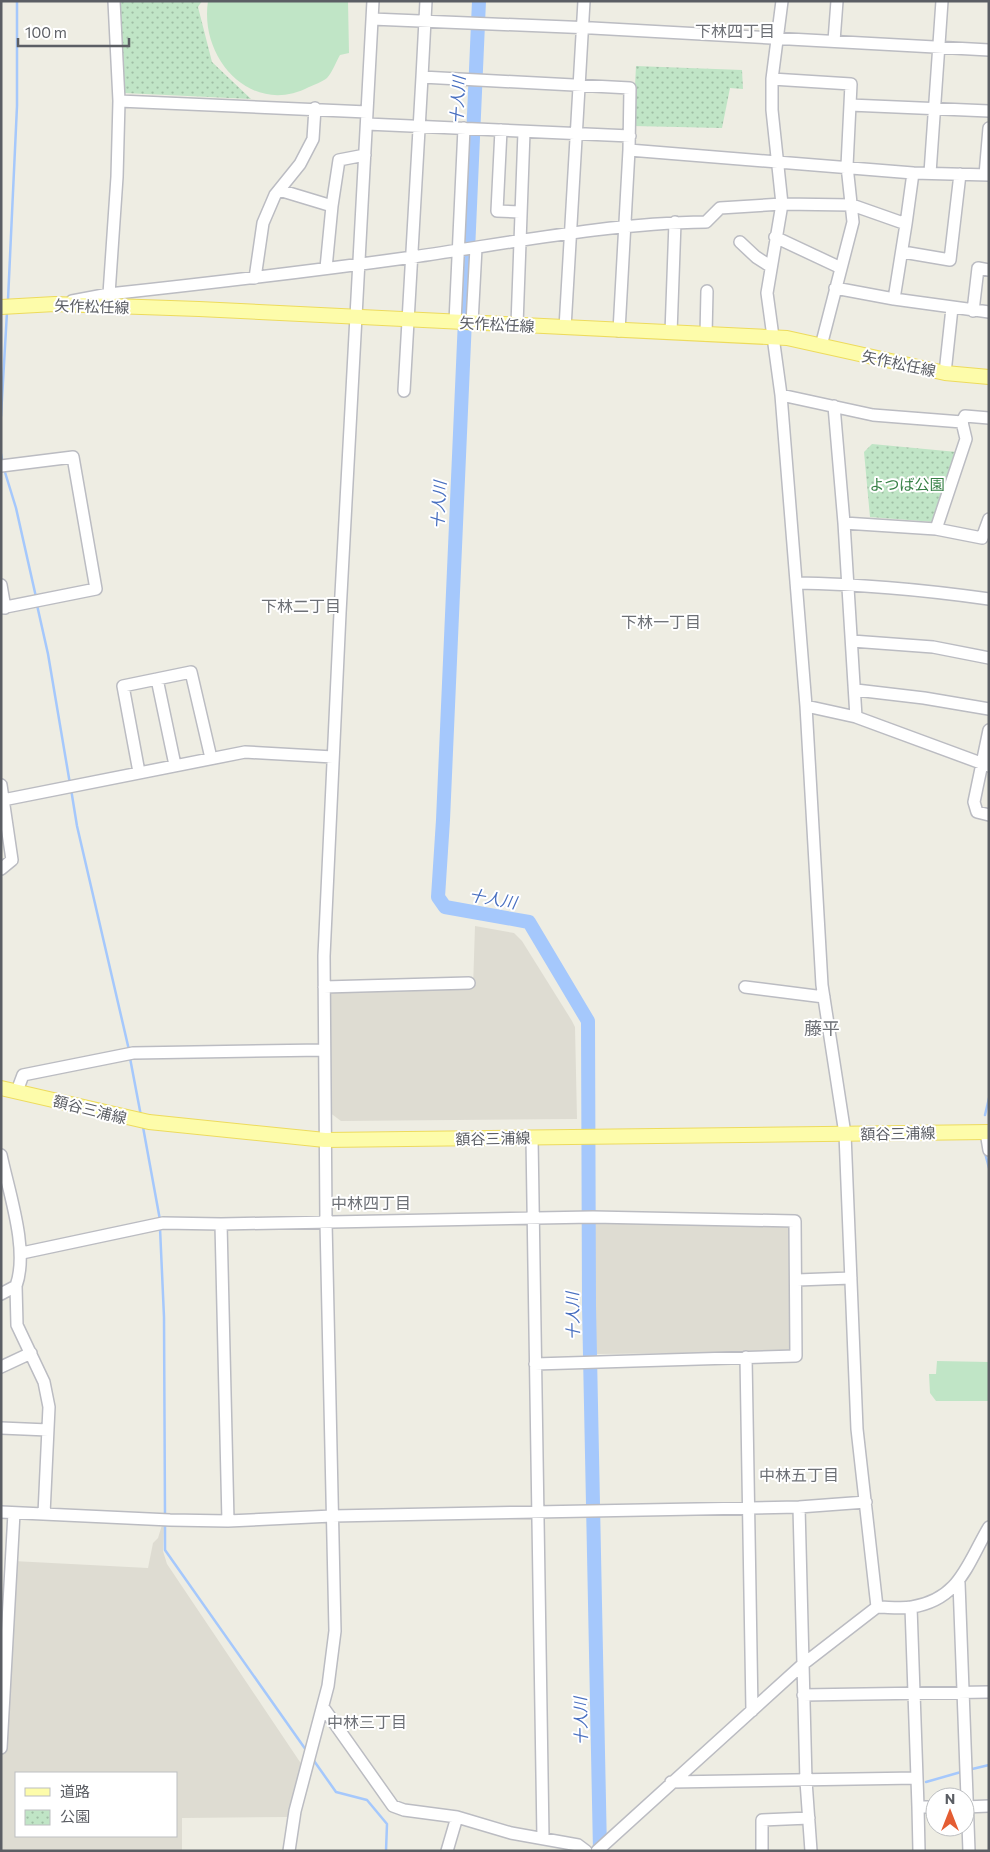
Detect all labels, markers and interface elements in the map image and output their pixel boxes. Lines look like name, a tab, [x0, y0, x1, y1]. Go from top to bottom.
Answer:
scale bar	[18, 15, 129, 47]
district label: 下林四丁目	[695, 21, 775, 40]
text: 100 m	[25, 23, 67, 41]
water label: 十人川	[446, 74, 468, 124]
street label: 矢作松任線	[54, 296, 130, 316]
street label: 矢作松任線	[459, 313, 535, 335]
street label: 矢作松任線	[860, 346, 938, 380]
park label: よつば公園	[869, 475, 945, 493]
water label: 十人川	[427, 479, 449, 529]
district label: 下林二丁目	[261, 596, 341, 615]
district label: 下林一丁目	[621, 612, 701, 631]
water label: 十人川	[468, 884, 520, 912]
district label: 藤平	[804, 1017, 840, 1039]
street label: 額谷三浦線	[51, 1091, 129, 1127]
street label: 額谷三浦線	[860, 1123, 936, 1143]
street label: 額谷三浦線	[455, 1128, 531, 1148]
district label: 中林四丁目	[331, 1193, 411, 1212]
water label: 十人川	[562, 1290, 582, 1340]
district label: 中林五丁目	[759, 1465, 839, 1484]
water label: 十人川	[570, 1695, 590, 1745]
district label: 中林三丁目	[327, 1712, 407, 1731]
legend	[15, 1772, 178, 1837]
text: 道路	[60, 1782, 90, 1800]
north arrow	[925, 1787, 975, 1837]
text: N	[945, 1790, 955, 1807]
text: 公園	[60, 1807, 90, 1825]

